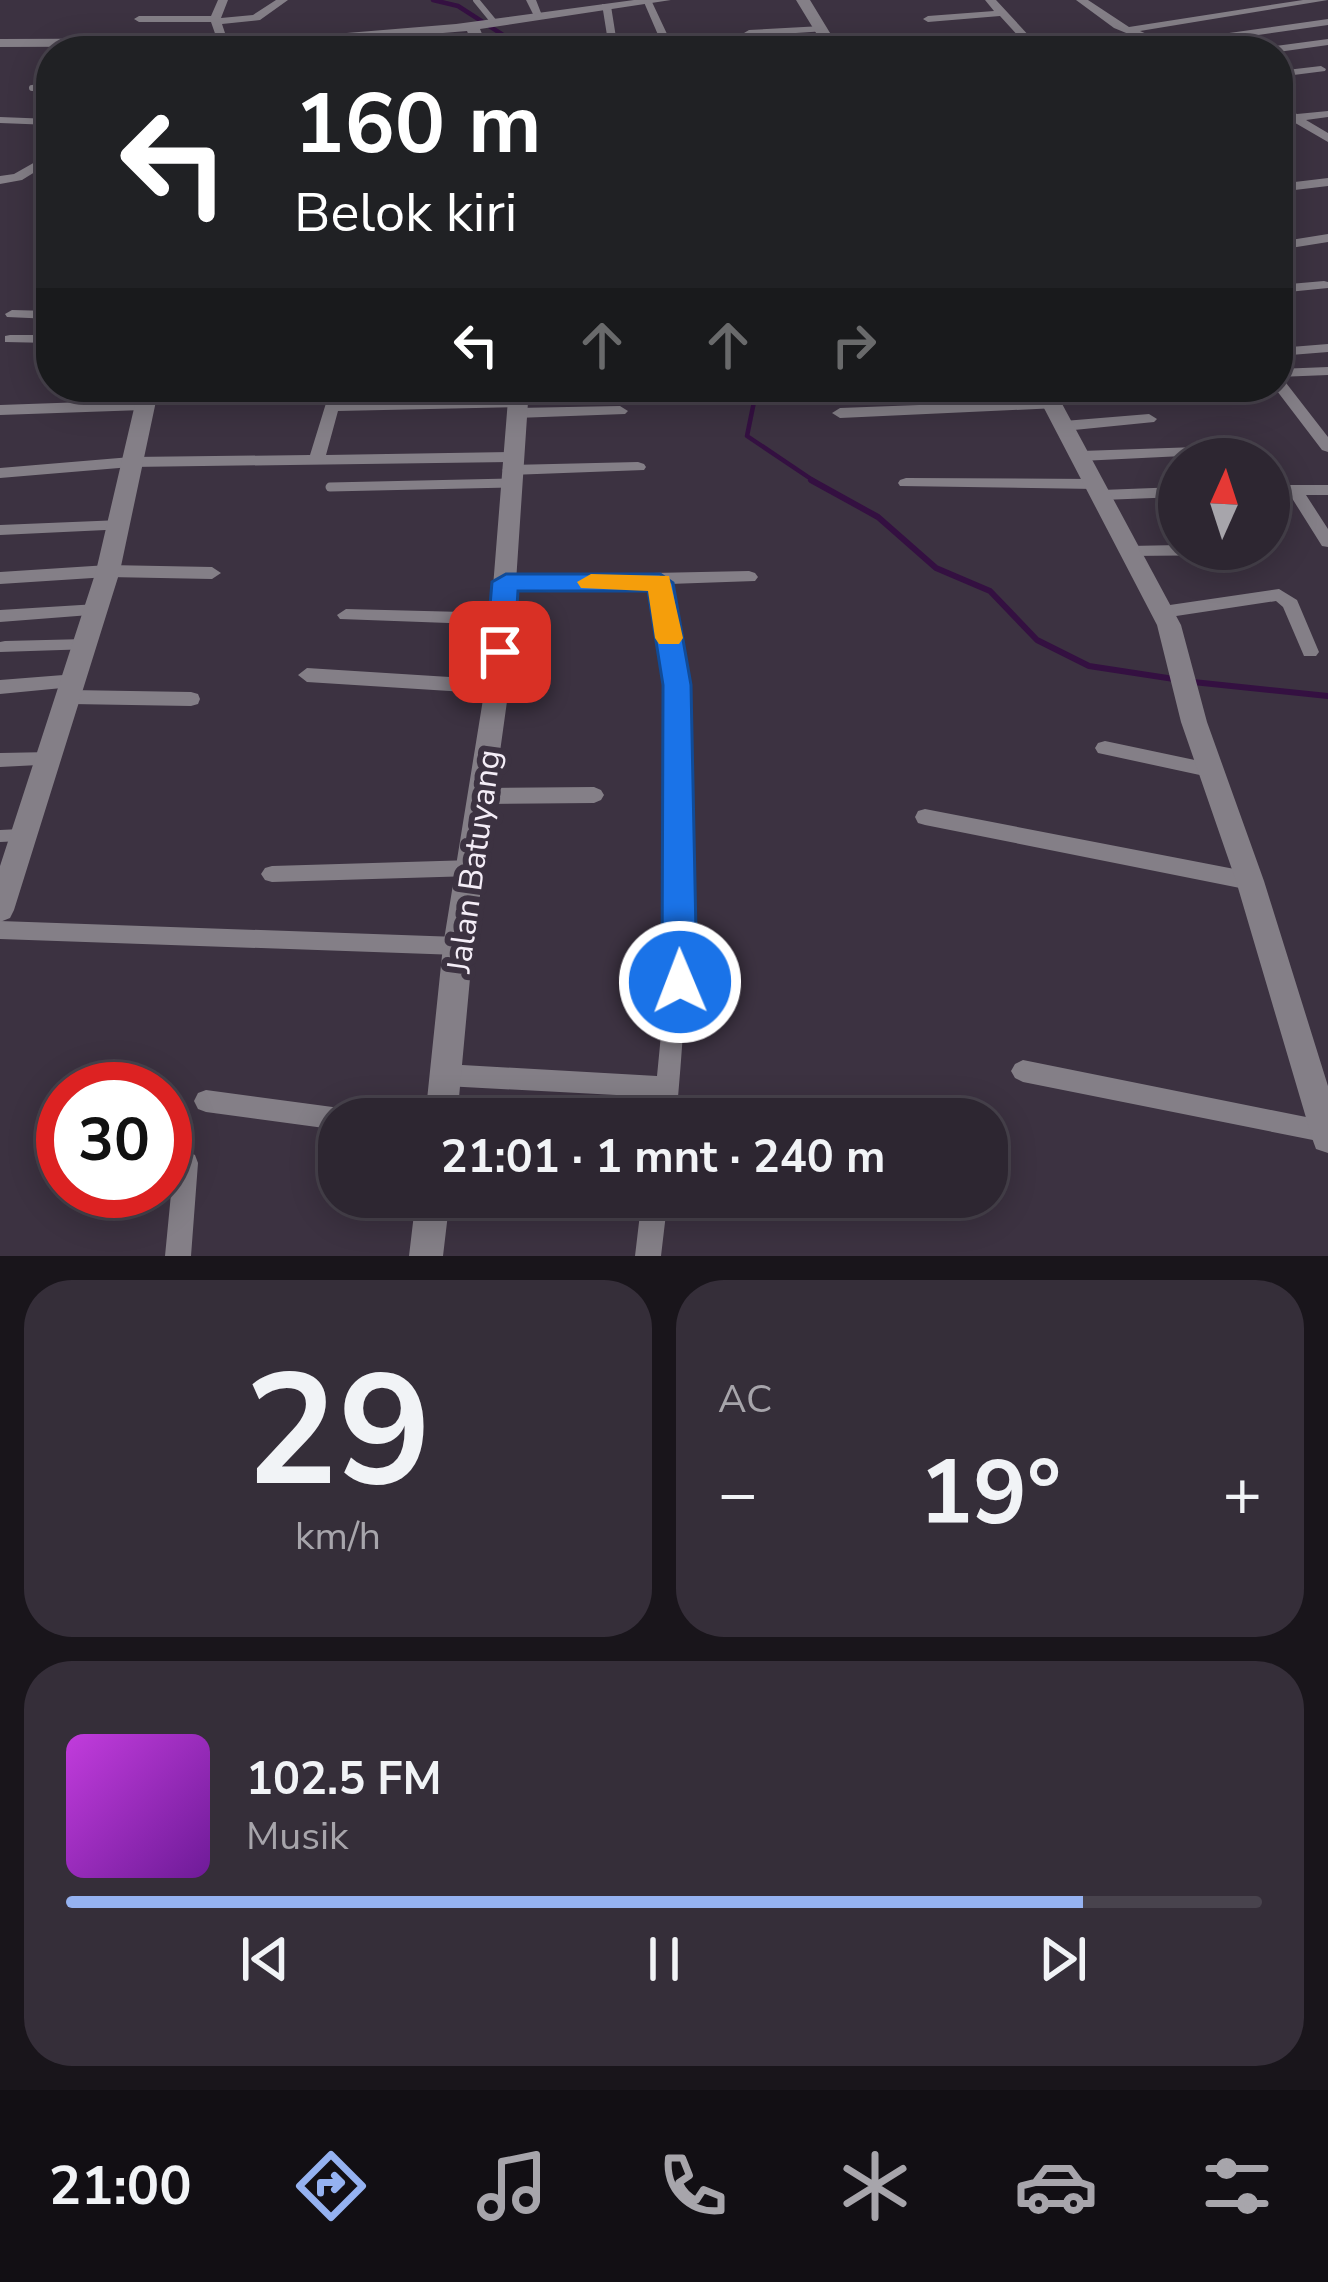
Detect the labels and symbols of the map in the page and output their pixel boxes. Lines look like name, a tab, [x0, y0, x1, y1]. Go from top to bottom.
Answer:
north arrow	[1158, 438, 1290, 570]
pin	[449, 601, 551, 703]
street label: Jalan Batuyang	[436, 747, 512, 977]
position arrow	[617, 919, 743, 1045]
speed limit sign: 30	[36, 1062, 192, 1218]

